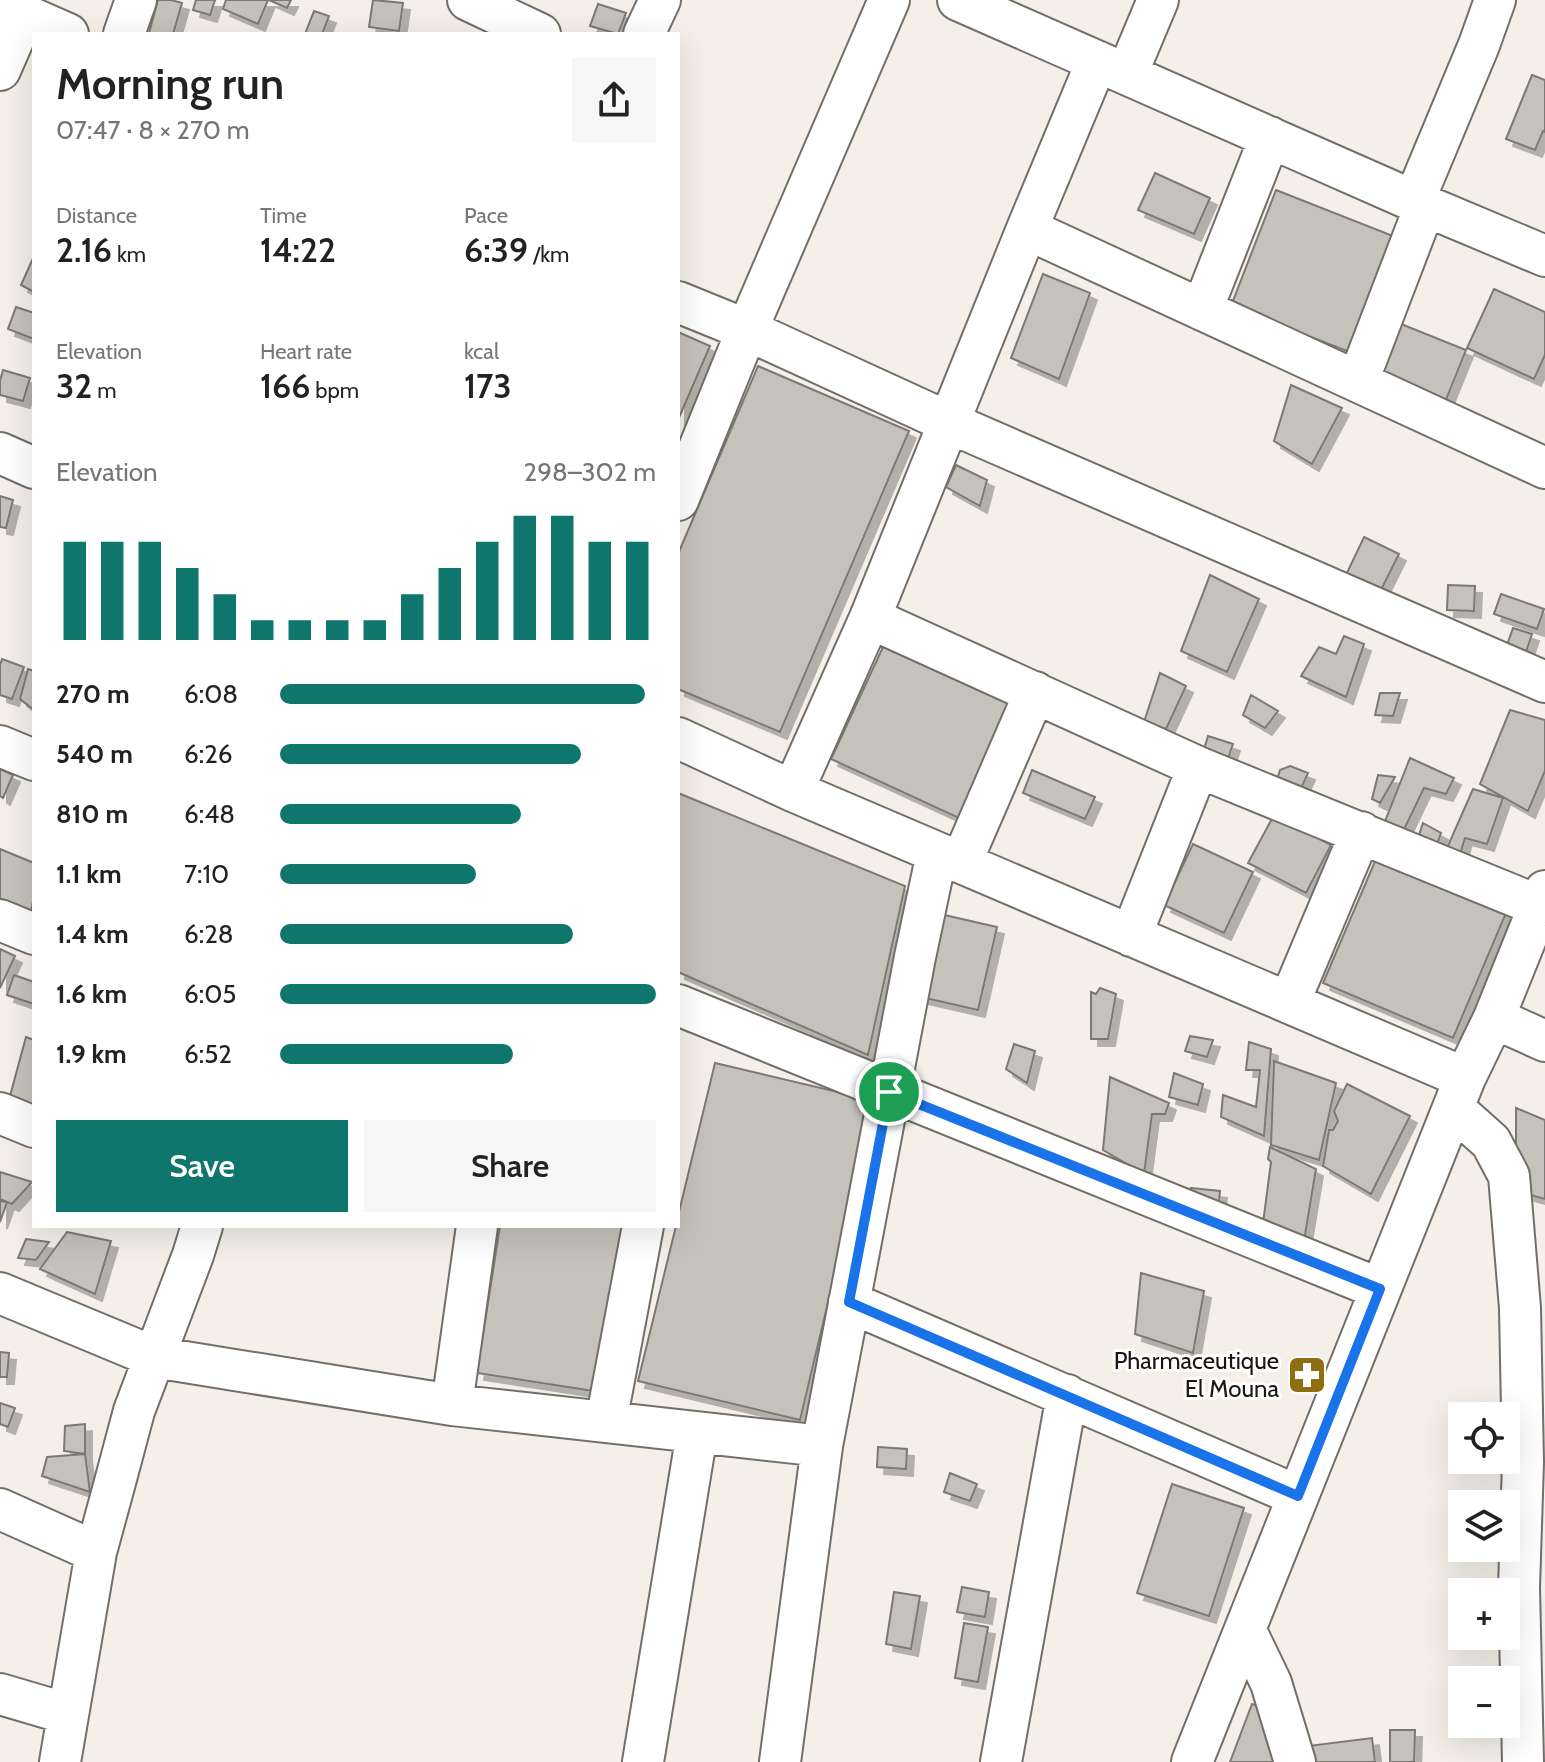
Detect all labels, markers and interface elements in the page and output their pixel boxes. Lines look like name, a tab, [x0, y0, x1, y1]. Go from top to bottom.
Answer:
text: Morning run	[56, 57, 284, 110]
button: share	[572, 58, 656, 142]
text: 07:47 · 8 × 270 m	[56, 114, 250, 146]
text: Distance	[56, 202, 137, 229]
text: Time	[260, 202, 307, 229]
text: Pace	[464, 202, 508, 229]
text: 2.16	[56, 229, 112, 271]
text: 14:22	[260, 229, 336, 271]
text: 6:39	[464, 229, 528, 271]
text: km	[112, 241, 146, 268]
text: /km	[528, 241, 569, 268]
text: Elevation	[56, 338, 142, 365]
text: Heart rate	[260, 338, 352, 365]
text: kcal	[464, 338, 499, 365]
text: 32	[56, 365, 92, 407]
text: 166	[260, 365, 310, 407]
text: 173	[464, 365, 512, 407]
text: m	[92, 377, 117, 404]
text: bpm	[310, 377, 359, 404]
text: Elevation	[56, 456, 158, 488]
text: 298–302 m	[524, 456, 656, 488]
text: 270 m	[56, 678, 130, 710]
text: 6:08	[184, 678, 238, 710]
text: 540 m	[56, 738, 133, 770]
text: 6:26	[184, 738, 233, 770]
text: 810 m	[56, 798, 128, 830]
text: 6:48	[184, 798, 235, 830]
text: 1.1 km	[56, 858, 122, 890]
text: 7:10	[184, 858, 229, 890]
text: 1.4 km	[56, 918, 129, 950]
text: 6:28	[184, 918, 234, 950]
text: 1.6 km	[56, 978, 127, 1010]
text: 6:05	[184, 978, 236, 1010]
text: 1.9 km	[56, 1038, 127, 1070]
text: 6:52	[184, 1038, 232, 1070]
pin	[855, 1058, 923, 1126]
icon: arrive	[867, 1070, 911, 1114]
button: Save	[56, 1120, 348, 1212]
button: Share	[364, 1120, 656, 1212]
place label: Pharmaceutique El Mouna	[1114, 1346, 1279, 1403]
pharmacy icon: Pharmaceutique El Mouna	[1286, 1354, 1328, 1396]
map controls	[1448, 1402, 1520, 1738]
button: locate	[1448, 1402, 1520, 1474]
button: layers	[1448, 1490, 1520, 1562]
button: +	[1448, 1578, 1520, 1650]
button: −	[1448, 1666, 1520, 1738]

